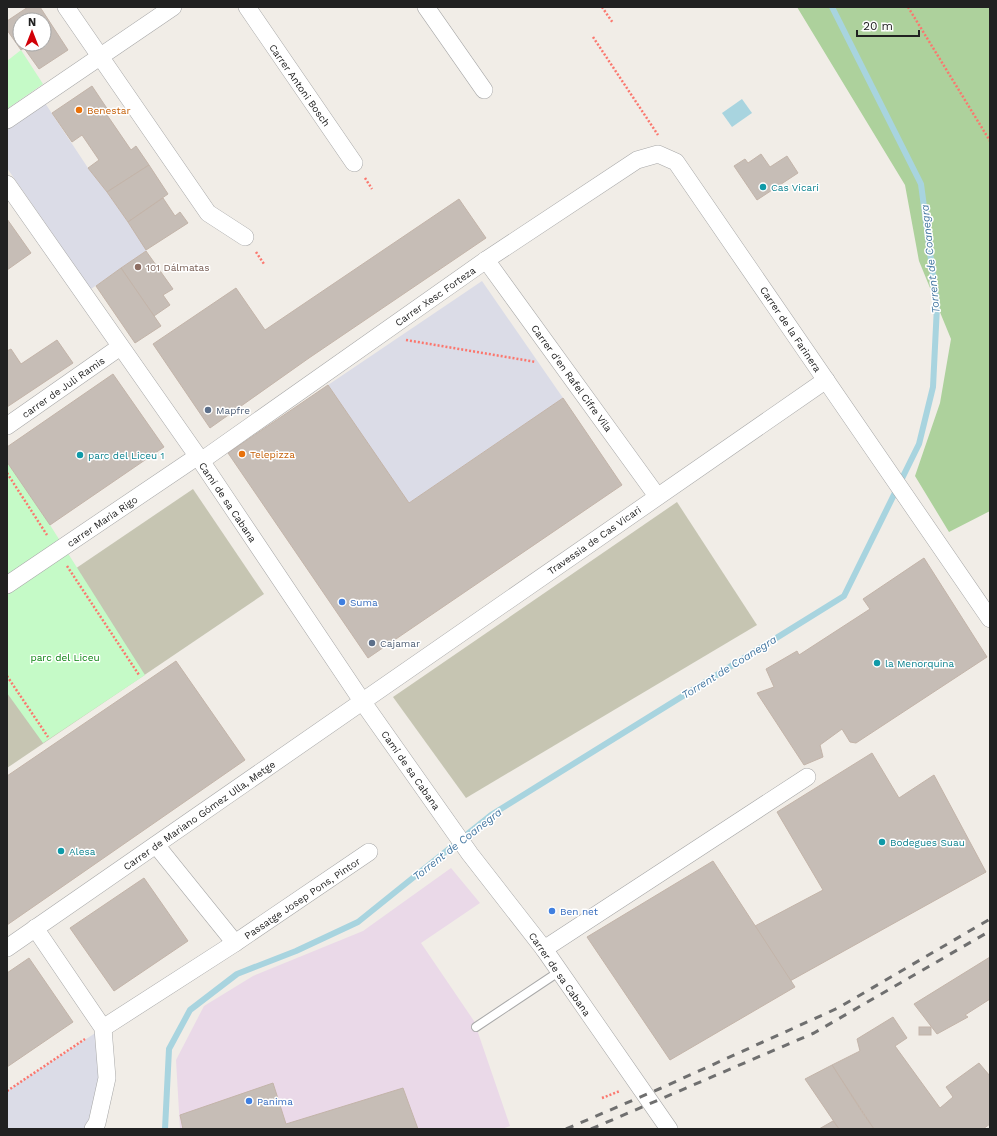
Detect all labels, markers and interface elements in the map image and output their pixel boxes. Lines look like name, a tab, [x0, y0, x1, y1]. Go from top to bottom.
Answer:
north arrow	[12, 12, 52, 52]
scale bar	[857, 12, 919, 38]
text: N	[28, 16, 36, 29]
text: 20 m	[863, 19, 893, 33]
street label: Carrer Antoni Bosch	[267, 42, 332, 129]
marker: Benestar	[74, 105, 84, 115]
place label: Benestar	[87, 105, 130, 116]
marker: Cas Vicari	[758, 182, 768, 192]
place label: Cas Vicari	[771, 182, 819, 193]
water label: Torrent de Coanegra	[918, 204, 943, 314]
marker: 101 Dálmatas	[133, 262, 143, 272]
place label: 101 Dálmatas	[146, 262, 209, 273]
street label: Carrer Xesc Forteza	[393, 264, 478, 328]
street label: Carrer de la Farinera	[758, 285, 823, 374]
street label: Carrer d'en Rafel Cifre Vila	[529, 323, 614, 434]
street label: carrer de Juli Ramis	[20, 355, 107, 420]
marker: Mapfre	[203, 405, 213, 415]
place label: Mapfre	[216, 405, 250, 416]
marker: Telepizza	[237, 449, 247, 459]
place label: Telepizza	[250, 449, 295, 460]
marker: parc del Liceu 1	[75, 450, 85, 460]
place label: parc del Liceu 1	[88, 450, 164, 461]
street label: Camí de sa Cabana	[197, 460, 259, 545]
street label: carrer Maria Rigo	[65, 494, 140, 549]
street label: Travessia de Cas Vicari	[546, 504, 643, 577]
marker: Suma	[337, 597, 347, 607]
place label: Suma	[350, 597, 378, 608]
water label: Torrent de Coanegra	[679, 633, 779, 702]
marker: Cajamar	[367, 638, 377, 648]
place label: Cajamar	[380, 638, 420, 649]
park label: parc del Liceu	[30, 652, 100, 663]
marker: la Menorquina	[872, 658, 882, 668]
place label: la Menorquina	[885, 658, 955, 669]
street label: Camí de sa Cabana	[379, 729, 442, 812]
street label: Carrer de Mariano Gómez Ulla, Metge	[121, 758, 277, 872]
water label: Torrent de Coanegra	[410, 806, 505, 883]
marker: Bodegues Suau	[877, 837, 887, 847]
place label: Bodegues Suau	[890, 837, 965, 848]
marker: Alesa	[56, 846, 66, 856]
place label: Alesa	[69, 846, 96, 857]
street label: Passatge Josep Pons, Pintor	[242, 855, 362, 941]
marker: Ben net	[547, 906, 557, 916]
place label: Ben net	[560, 906, 599, 917]
street label: Carrer de sa Cabana	[527, 930, 593, 1018]
marker: Panima	[244, 1096, 254, 1106]
place label: Panima	[257, 1096, 293, 1107]

